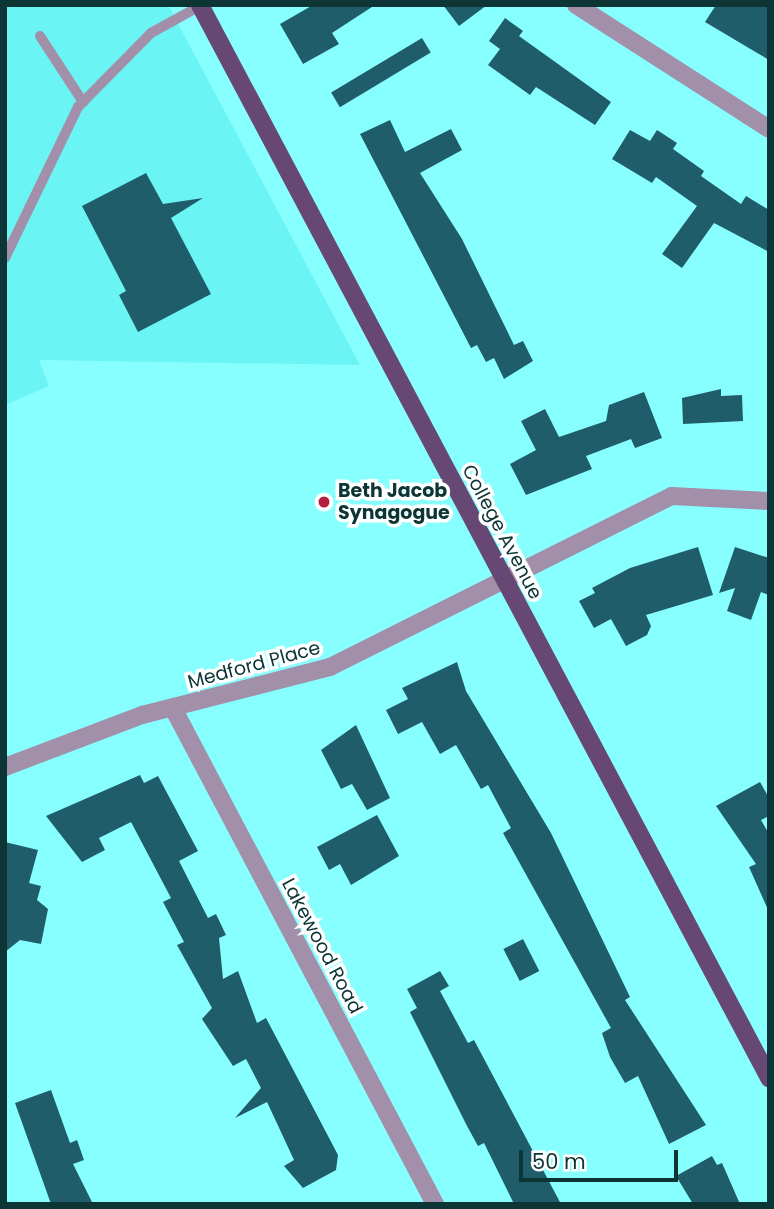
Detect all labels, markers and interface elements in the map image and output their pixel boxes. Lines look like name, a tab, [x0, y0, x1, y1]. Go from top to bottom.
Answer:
street label: College Avenue	[457, 461, 547, 603]
place label: Beth Jacob Synagogue	[338, 480, 450, 524]
marker: Beth Jacob Synagogue	[316, 494, 332, 510]
street label: Medford Place	[185, 636, 323, 694]
street label: Lakewood Road	[277, 875, 367, 1017]
scale bar	[522, 1136, 681, 1180]
text: 50 m	[532, 1147, 586, 1176]

